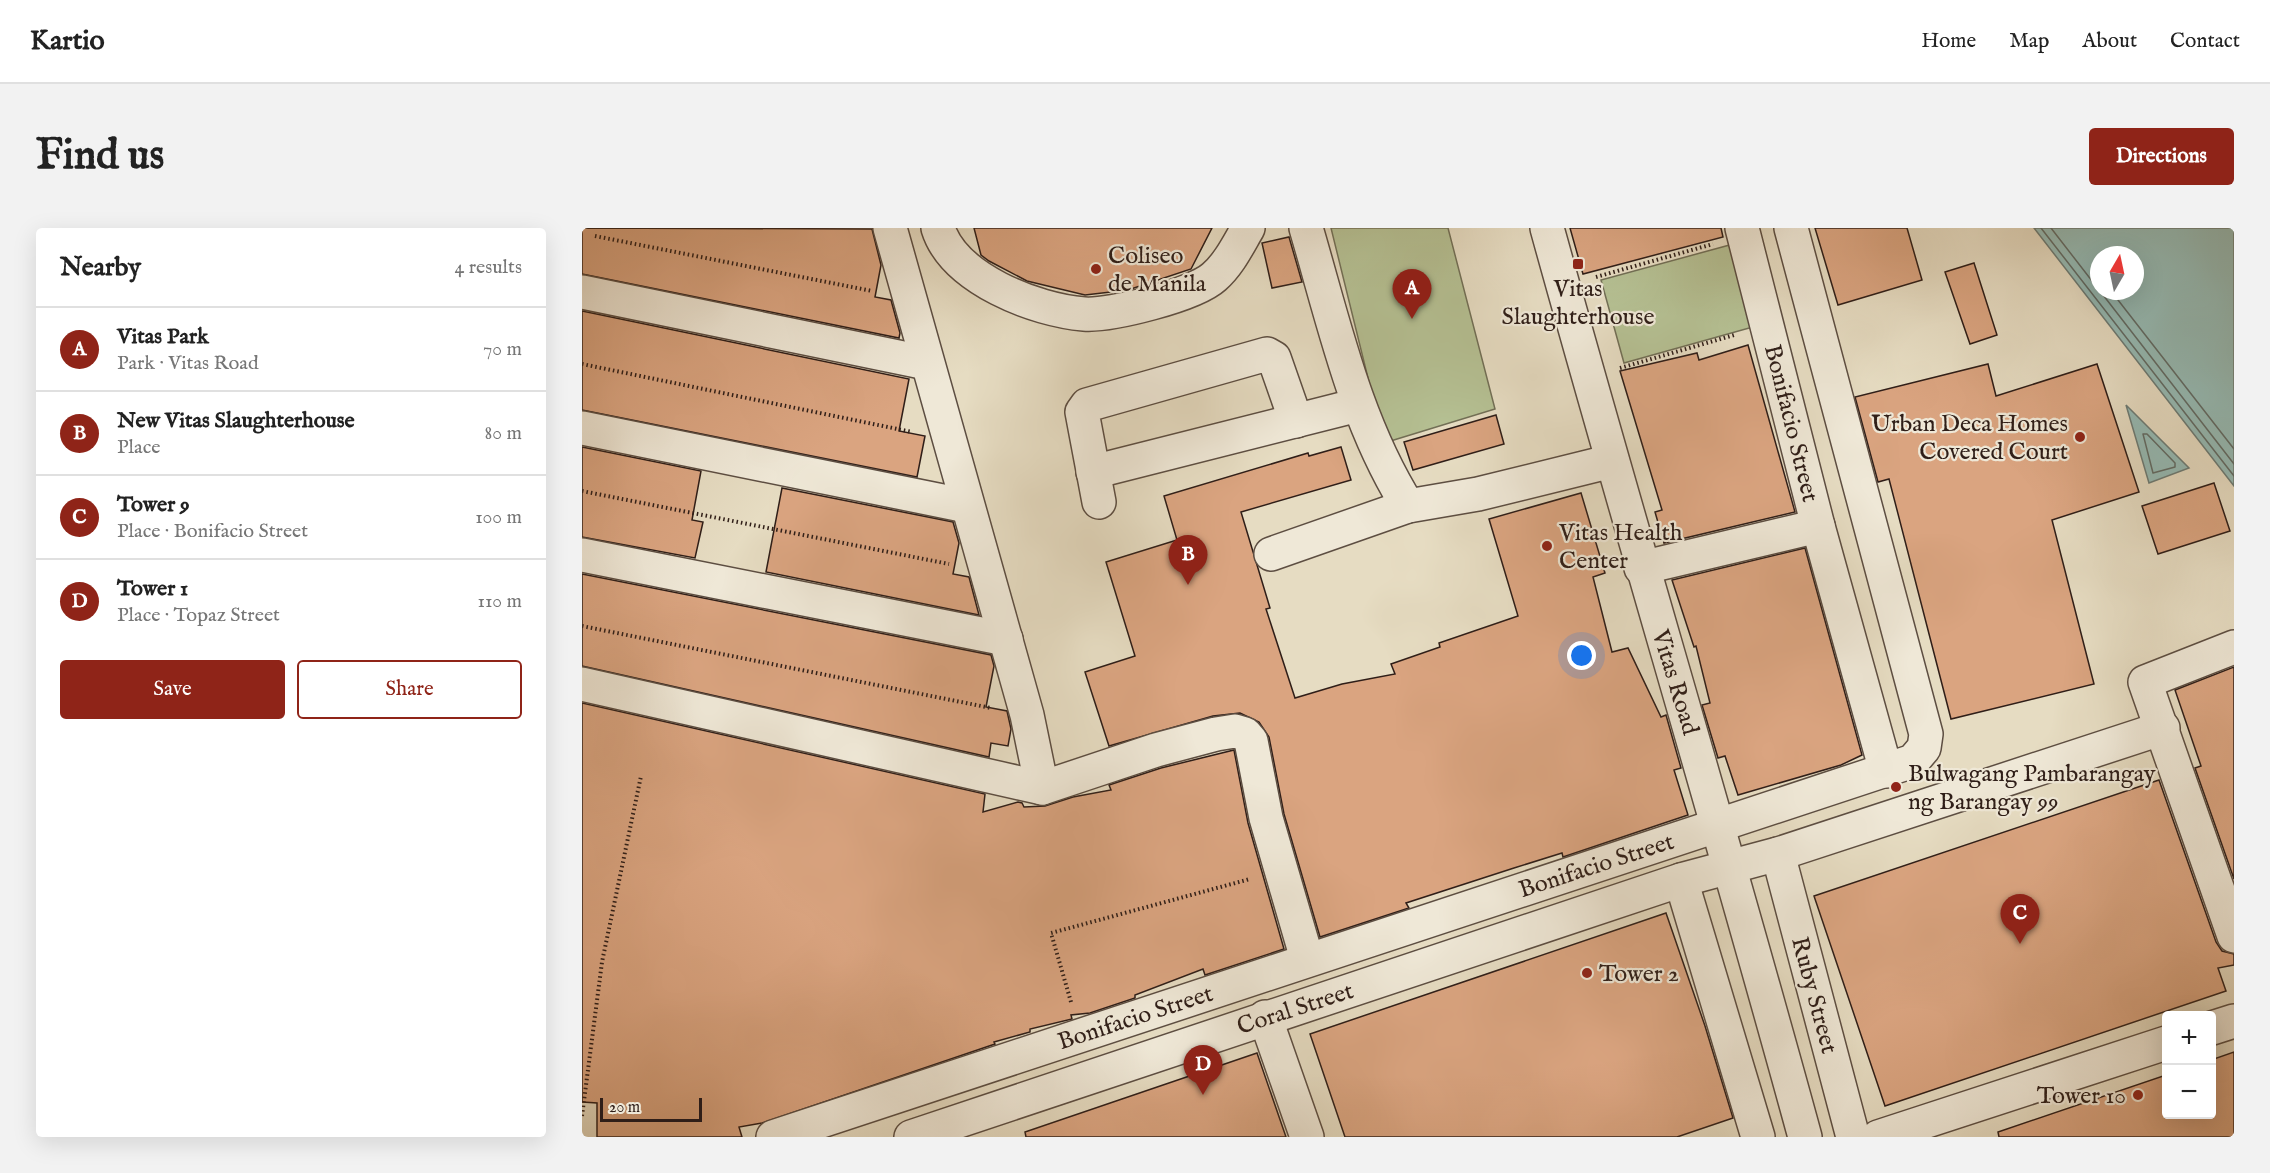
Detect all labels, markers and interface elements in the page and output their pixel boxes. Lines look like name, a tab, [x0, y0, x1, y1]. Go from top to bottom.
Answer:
text: Kartio	[30, 24, 105, 59]
text: Home	[1921, 28, 1976, 55]
text: Map	[2009, 28, 2049, 55]
text: About	[2082, 28, 2137, 55]
text: Contact	[2170, 28, 2240, 55]
button: Directions	[2089, 128, 2234, 185]
text: Find us	[36, 130, 164, 183]
place label: Coliseo de Manila	[1108, 241, 1207, 300]
north arrow	[2090, 246, 2144, 300]
text: Nearby	[60, 251, 141, 284]
text: 4 results	[455, 255, 522, 280]
marker: Vitas Slaughterhouse	[1571, 257, 1585, 271]
marker: Coliseo de Manila	[1089, 262, 1103, 276]
pin: A	[1392, 270, 1432, 319]
place label: Vitas Slaughterhouse	[1502, 274, 1654, 333]
text: Vitas Park	[117, 323, 209, 351]
text: A	[73, 337, 86, 362]
text: 70 m	[483, 337, 522, 362]
street label: Bonifacio Street	[1756, 341, 1825, 505]
text: Park · Vitas Road	[117, 351, 259, 376]
text: New Vitas Slaughterhouse	[117, 407, 355, 435]
place label: Urban Deca Homes Covered Court	[1871, 409, 2068, 468]
text: B	[73, 421, 86, 446]
text: 80 m	[485, 421, 522, 446]
marker: Urban Deca Homes Covered Court	[2073, 430, 2087, 444]
text: Place	[117, 435, 160, 460]
text: Tower 9	[117, 491, 190, 519]
text: C	[72, 505, 87, 530]
text: 100 m	[475, 505, 522, 530]
place label: Vitas Health Center	[1558, 518, 1683, 577]
text: Place · Bonifacio Street	[117, 519, 308, 544]
pin: B	[1168, 536, 1208, 585]
marker: Vitas Health Center	[1540, 539, 1554, 553]
text: Tower 1	[117, 575, 188, 603]
text: D	[71, 589, 88, 614]
text: 110 m	[478, 589, 522, 614]
text: Place · Topaz Street	[117, 603, 280, 628]
street label: Vitas Road	[1644, 625, 1705, 739]
your location	[1567, 641, 1596, 670]
button: Save	[60, 660, 285, 719]
button: Share	[297, 660, 522, 719]
place label: Bulwagang Pambarangay ng Barangay 99	[1908, 759, 2156, 818]
marker: Bulwagang Pambarangay ng Barangay 99	[1889, 780, 1903, 794]
street label: Bonifacio Street	[1515, 827, 1678, 906]
pin: C	[2000, 894, 2040, 944]
street label: Ruby Street	[1783, 933, 1844, 1057]
place label: Tower 2	[1599, 959, 1679, 990]
marker: Tower 2	[1580, 966, 1594, 980]
street label: Coral Street	[1233, 976, 1358, 1043]
street label: Bonifacio Street	[1054, 979, 1217, 1058]
map controls	[2162, 1011, 2216, 1119]
button: +	[2162, 1011, 2216, 1065]
pin: D	[1184, 1046, 1222, 1095]
button: −	[2162, 1065, 2216, 1119]
place label: Tower 10	[2037, 1081, 2126, 1112]
marker: Tower 10	[2131, 1088, 2145, 1102]
scale bar	[600, 1095, 702, 1122]
text: 20 m	[609, 1098, 640, 1118]

